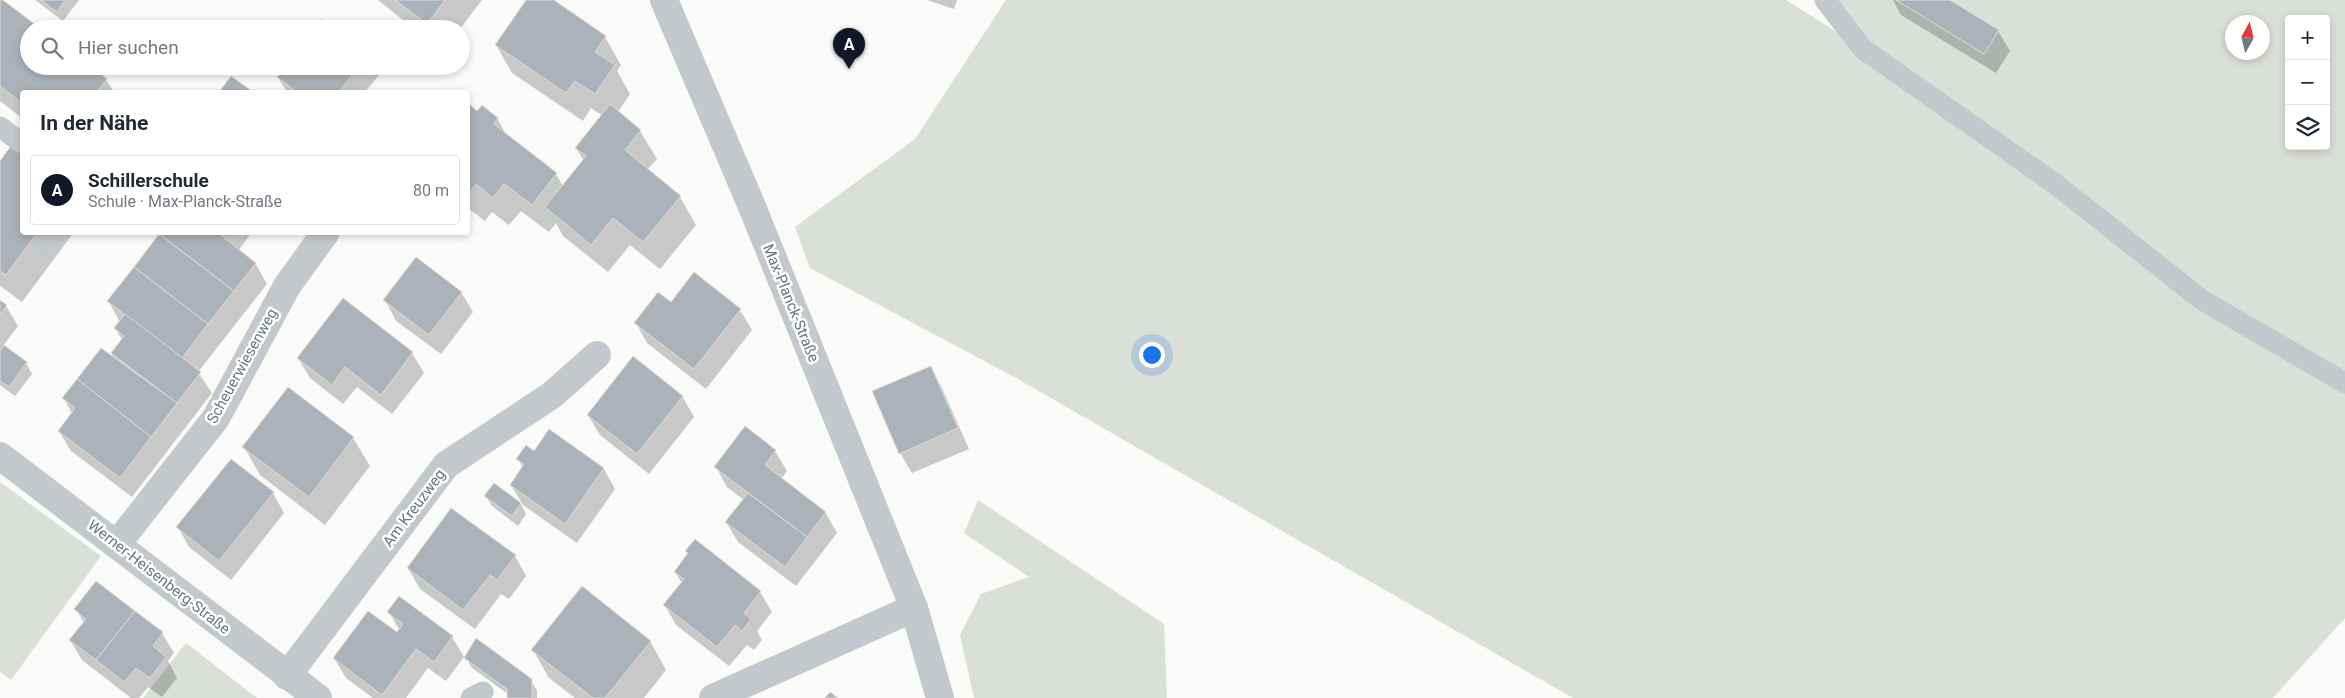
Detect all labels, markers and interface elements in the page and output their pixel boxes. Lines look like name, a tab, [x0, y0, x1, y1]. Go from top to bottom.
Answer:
north arrow	[2225, 15, 2270, 60]
map controls	[2285, 15, 2330, 150]
button: +	[2285, 15, 2330, 60]
search box	[20, 20, 470, 75]
pin: A	[833, 28, 865, 69]
icon: search	[38, 34, 66, 62]
text: Hier suchen	[78, 36, 179, 59]
button: −	[2285, 60, 2330, 105]
button: layers	[2285, 105, 2330, 150]
text: In der Nähe	[40, 111, 148, 135]
text: Schillerschule	[88, 169, 209, 192]
text: A	[52, 181, 62, 200]
text: 80 m	[413, 181, 449, 200]
text: Schule · Max-Planck-Straße	[88, 192, 282, 211]
street label: Max-Planck-Straße	[759, 241, 823, 365]
street label: Scheuerwiesenweg	[203, 305, 281, 427]
your location	[1139, 342, 1165, 368]
street label: Am Kreuzweg	[379, 466, 449, 550]
street label: Werner-Heisenberg-Straße	[84, 516, 234, 638]

